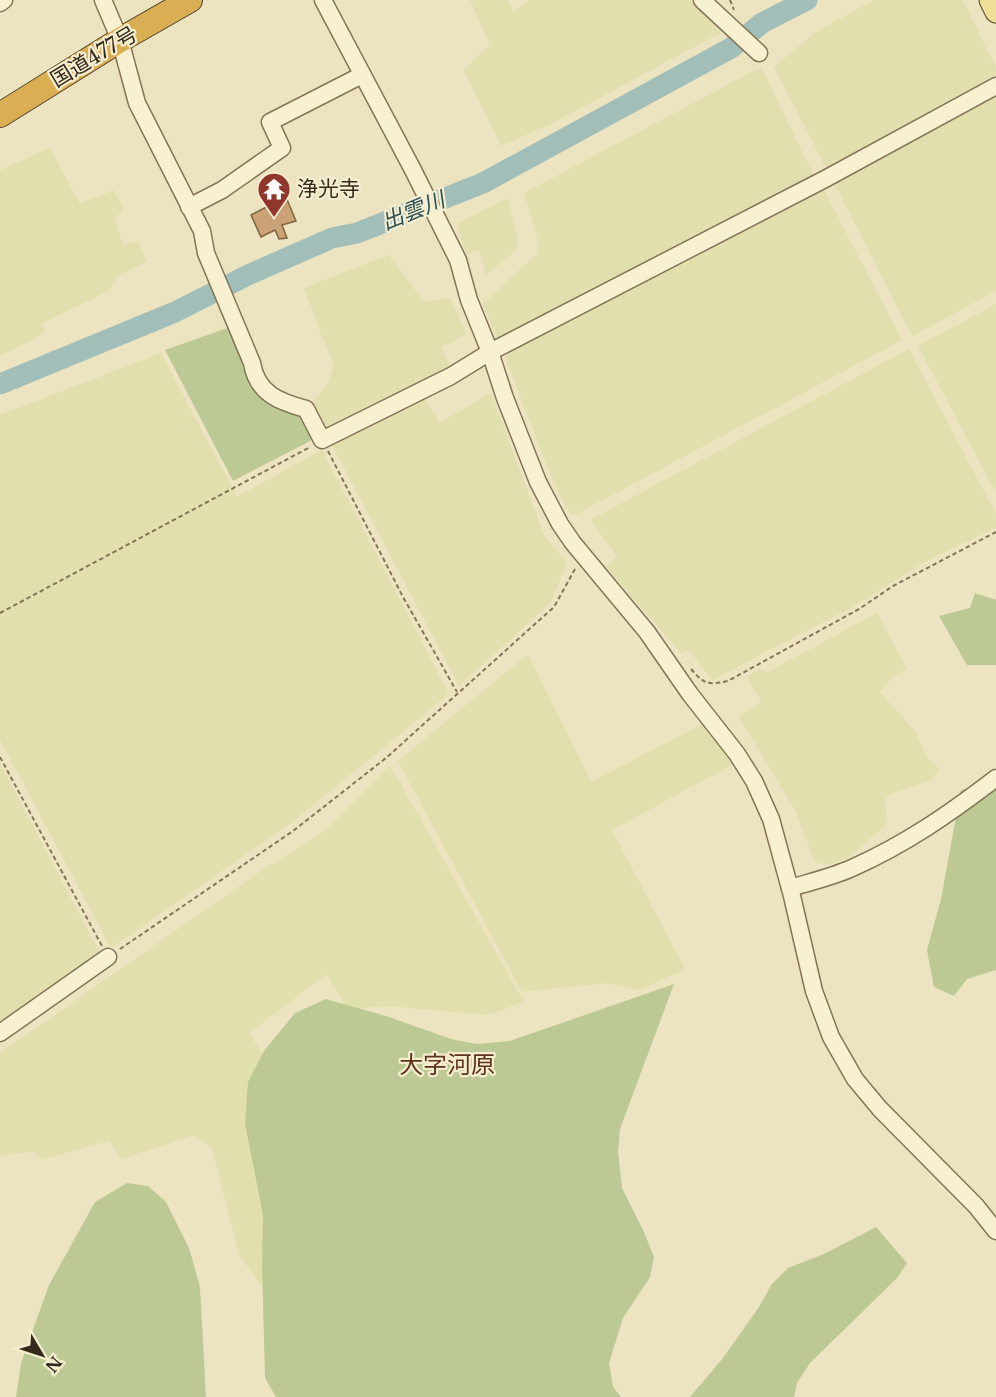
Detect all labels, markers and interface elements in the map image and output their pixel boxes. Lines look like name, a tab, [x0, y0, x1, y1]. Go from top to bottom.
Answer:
street label: 国道477号	[46, 21, 142, 93]
temple icon: 浄光寺	[256, 171, 292, 218]
place label: 浄光寺	[297, 176, 360, 202]
water label: 出雲川	[377, 185, 451, 236]
district label: 大字河原	[399, 1050, 495, 1079]
north arrow	[12, 1325, 72, 1385]
text: N	[41, 1352, 66, 1377]

